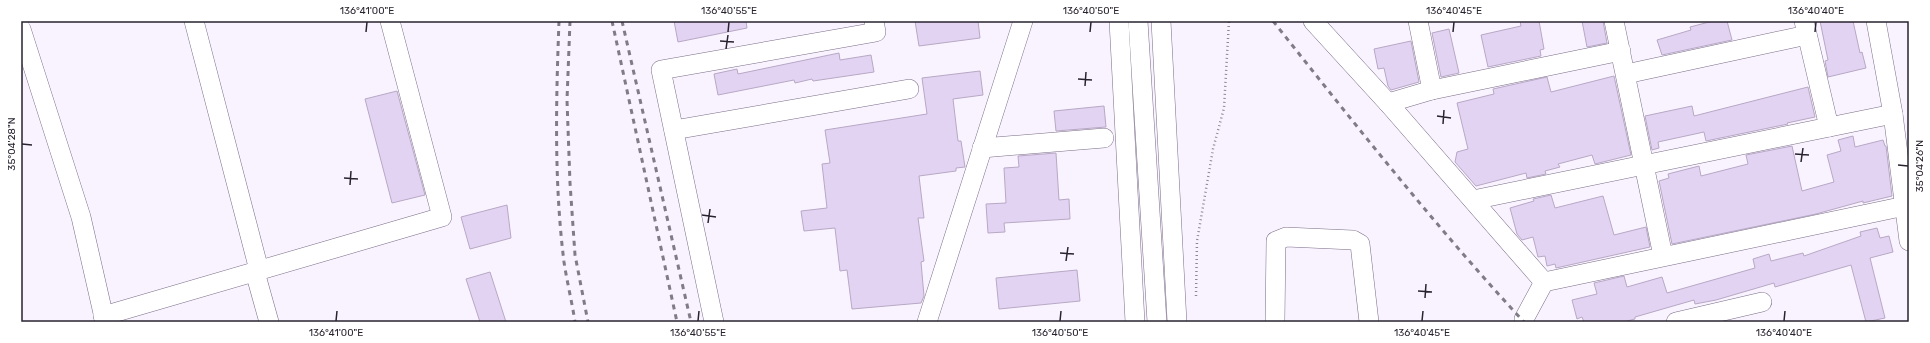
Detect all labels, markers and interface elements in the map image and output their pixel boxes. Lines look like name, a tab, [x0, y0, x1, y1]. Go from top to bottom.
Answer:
text: 136°41'00"E	[340, 5, 394, 17]
text: 136°40'55"E	[701, 5, 757, 17]
text: 136°40'50"E	[1063, 5, 1119, 17]
text: 136°40'45"E	[1426, 5, 1482, 17]
text: 136°40'40"E	[1788, 5, 1844, 17]
text: 35°04'28"N	[6, 117, 18, 171]
text: 35°04'26"N	[1914, 140, 1926, 192]
text: 136°41'00"E	[309, 327, 363, 339]
text: 136°40'55"E	[670, 327, 726, 339]
text: 136°40'50"E	[1032, 327, 1088, 339]
text: 136°40'45"E	[1394, 327, 1450, 339]
text: 136°40'40"E	[1756, 327, 1812, 339]

